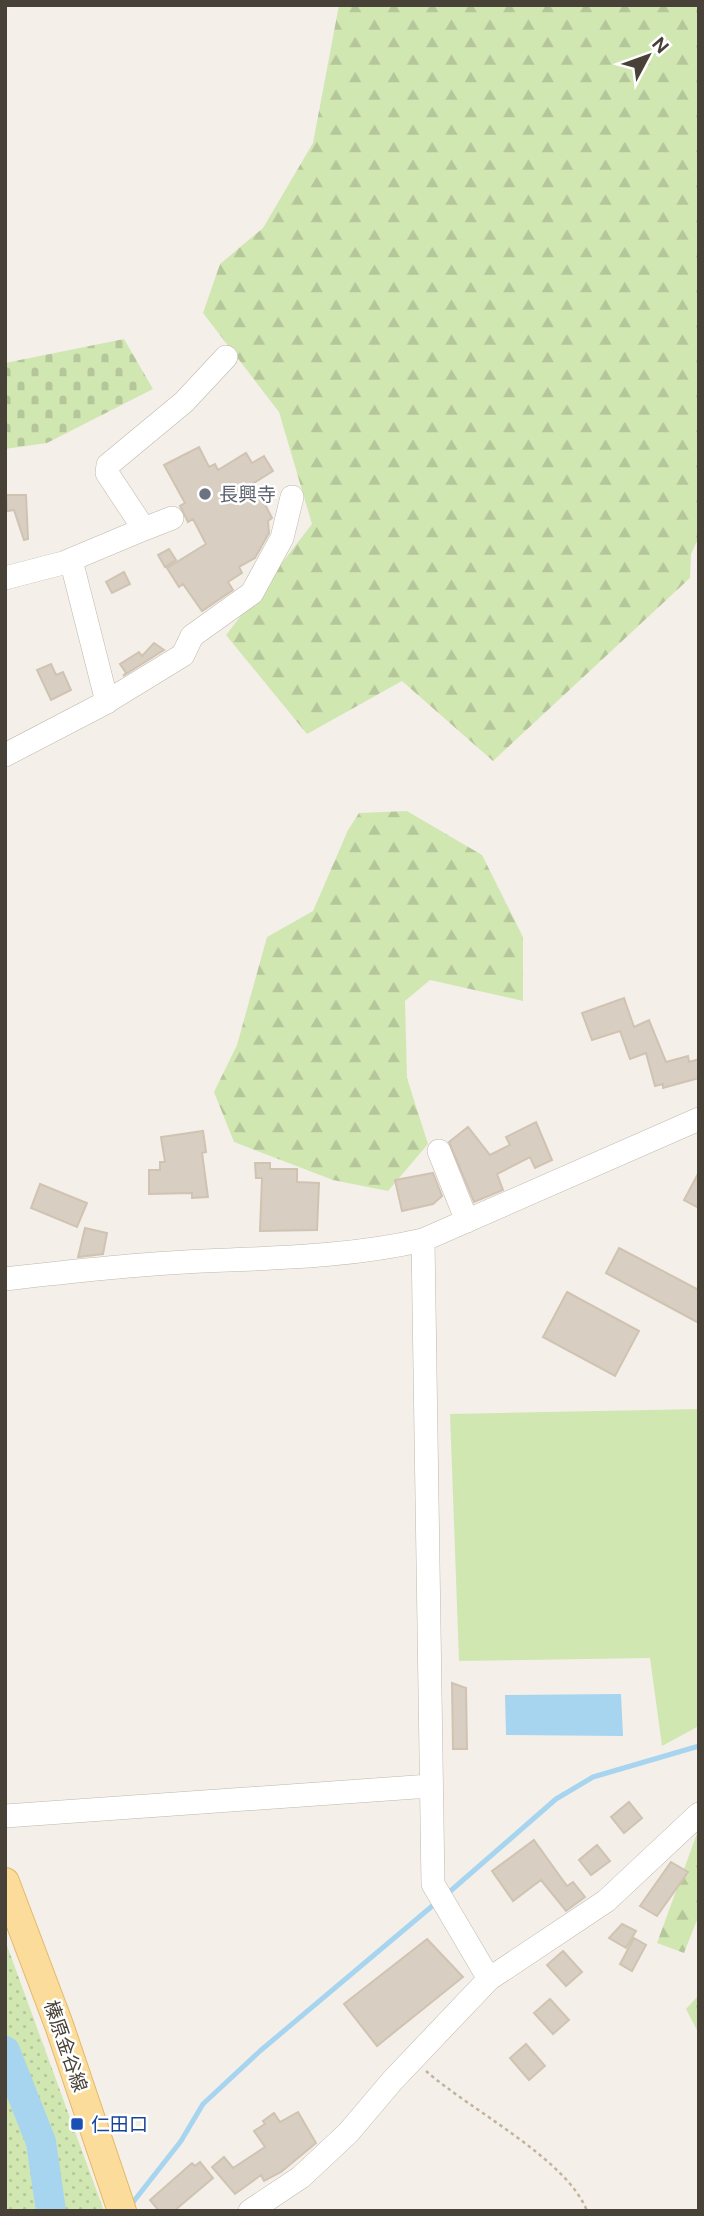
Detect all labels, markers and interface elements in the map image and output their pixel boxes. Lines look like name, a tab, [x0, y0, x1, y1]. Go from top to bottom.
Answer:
north arrow	[613, 21, 683, 91]
text: N	[646, 32, 674, 59]
place label: 長興寺	[219, 482, 276, 507]
marker: 長興寺	[197, 486, 213, 502]
street label: 榛原金谷線	[38, 1997, 93, 2095]
place label: 仁田口	[91, 2112, 148, 2137]
marker: 仁田口	[69, 2116, 85, 2132]

